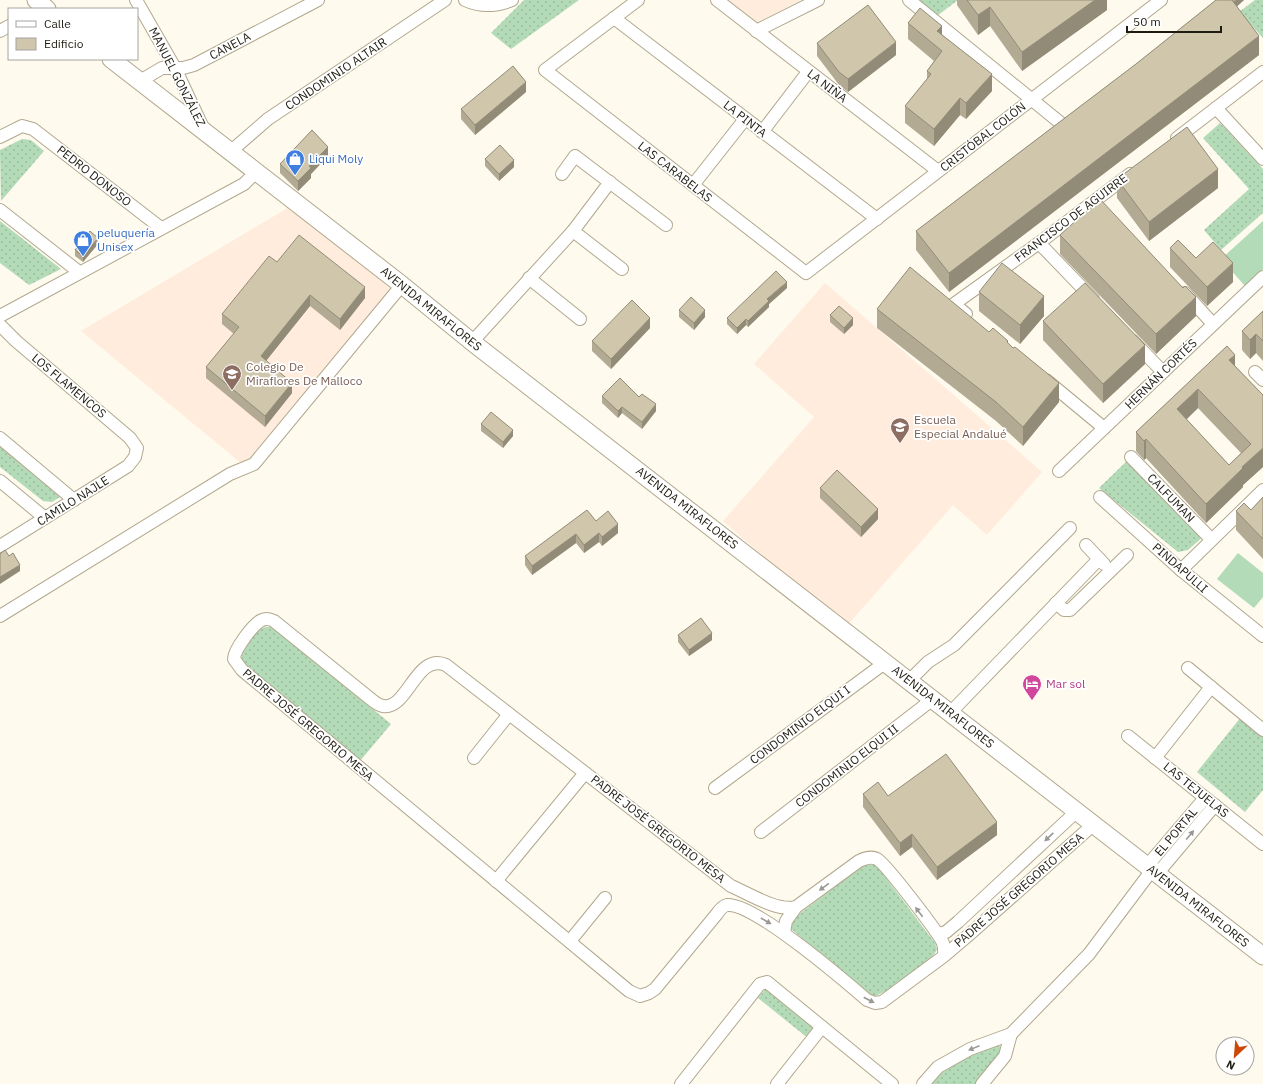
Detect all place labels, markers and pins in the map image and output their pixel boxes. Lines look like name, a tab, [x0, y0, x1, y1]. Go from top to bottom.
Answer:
shop icon: Liqui Moly	[284, 148, 306, 176]
place label: Liqui Moly	[309, 151, 363, 166]
place label: peluquería Unisex	[97, 225, 155, 254]
shop icon: peluquería Unisex	[72, 229, 94, 257]
place label: Colegio De Miraflores De Malloco	[246, 359, 363, 388]
school or university icon: Colegio De Miraflores De Malloco	[221, 363, 243, 391]
place label: Escuela Especial Andalué	[914, 412, 1007, 441]
school or university icon: Escuela Especial Andalué	[889, 416, 911, 444]
hotel icon: Mar sol	[1021, 673, 1043, 701]
place label: Mar sol	[1046, 676, 1085, 691]

